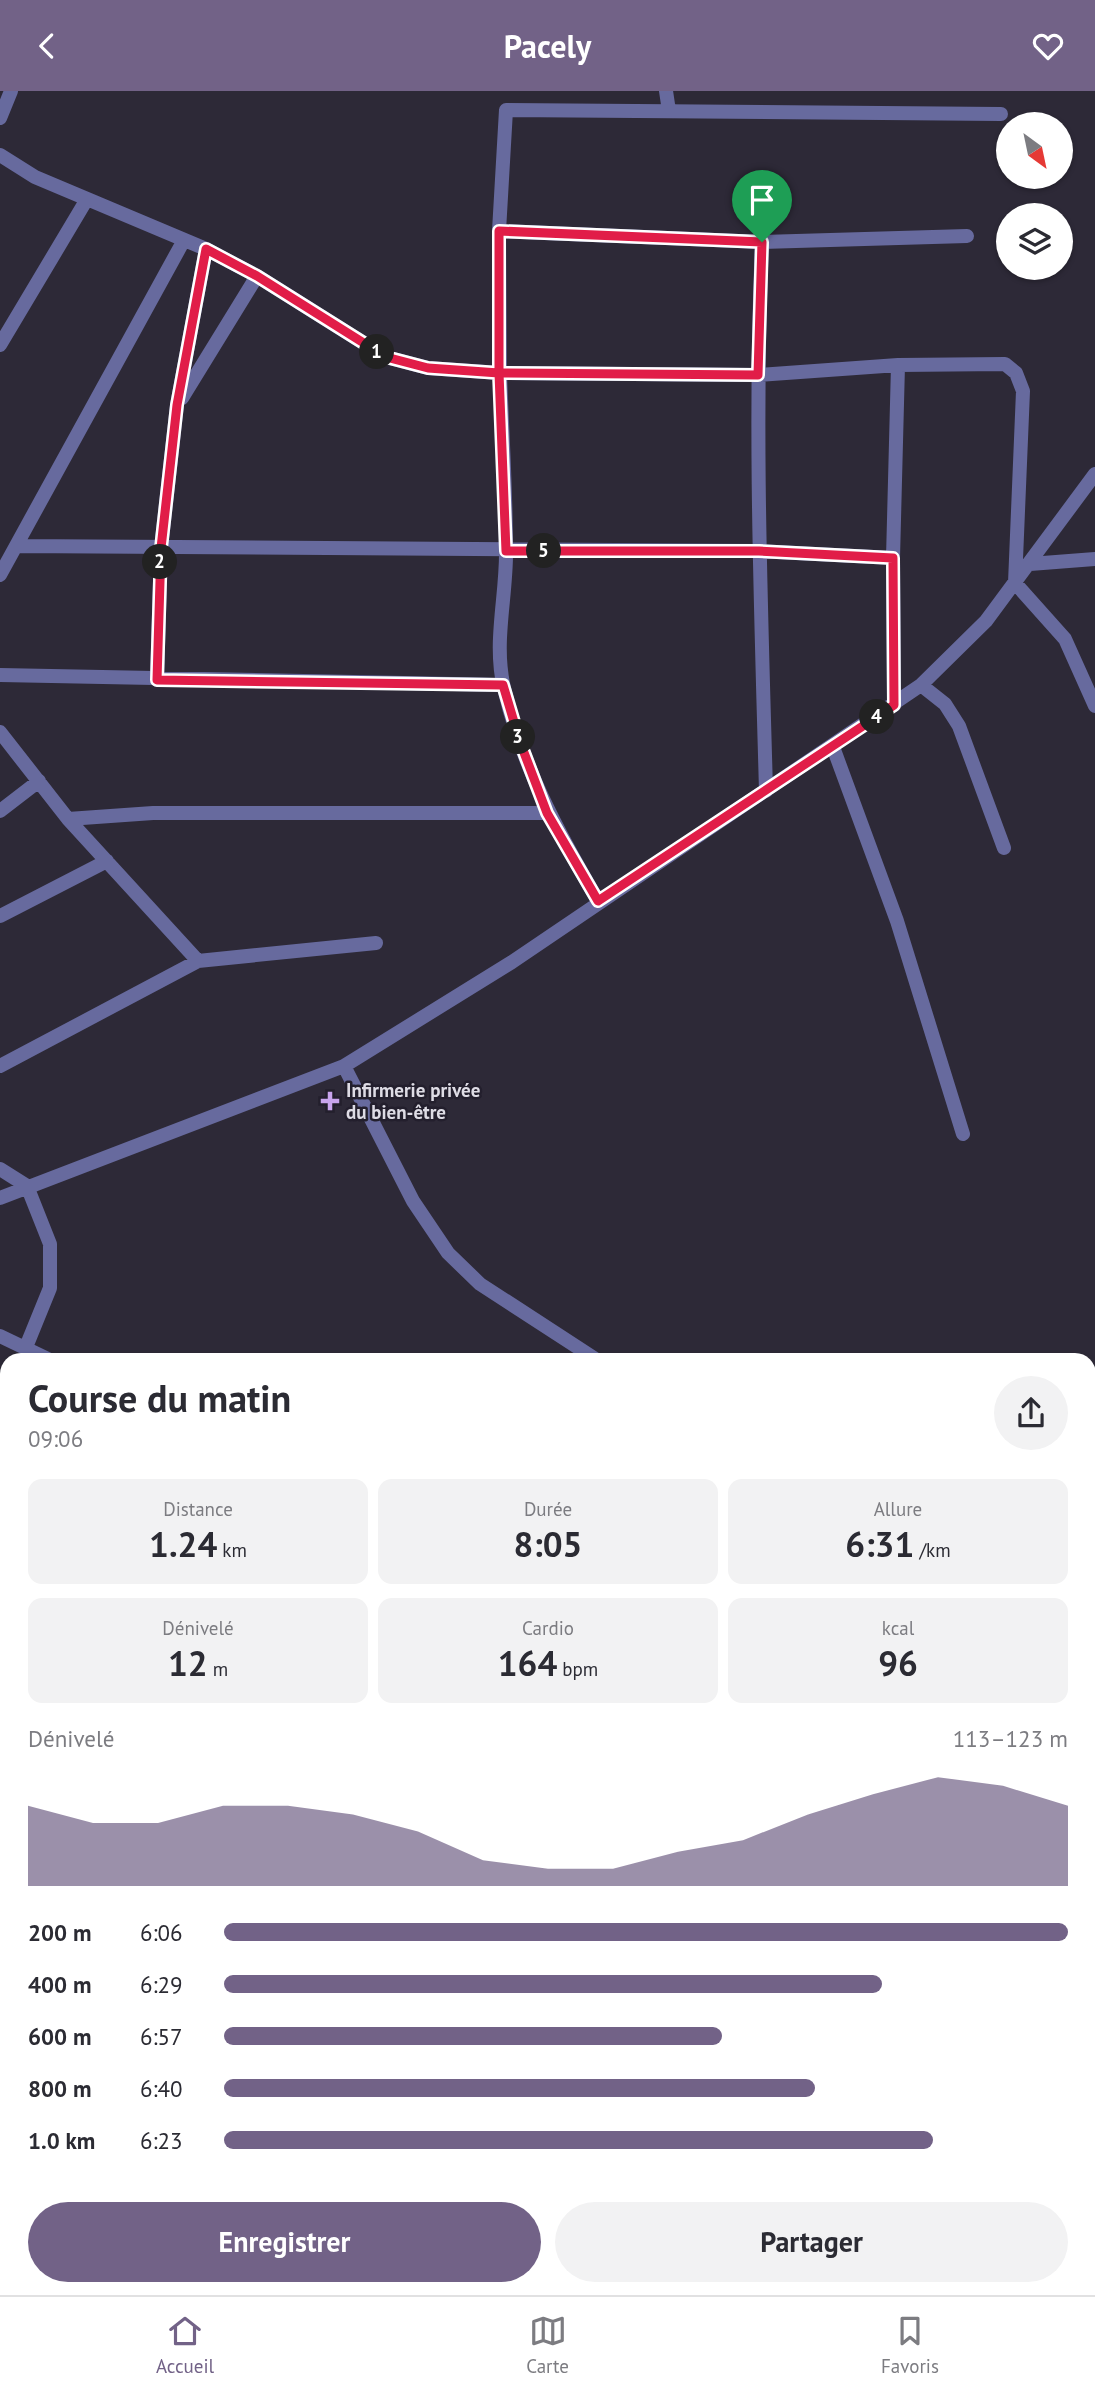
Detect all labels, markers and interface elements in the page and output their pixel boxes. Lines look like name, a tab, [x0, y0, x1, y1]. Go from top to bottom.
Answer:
text: Pacely	[504, 25, 591, 67]
icon: back	[28, 27, 66, 65]
icon: heart	[1029, 27, 1067, 65]
north arrow	[996, 112, 1073, 189]
map controls	[996, 112, 1073, 280]
pin	[732, 170, 792, 242]
icon: arrive	[743, 181, 781, 219]
button: layers	[996, 203, 1073, 280]
pin: 1	[360, 335, 394, 369]
text: 1	[371, 339, 382, 363]
pin: 5	[526, 533, 562, 568]
text: 5	[538, 538, 549, 562]
pin: 2	[142, 545, 178, 580]
text: 2	[154, 549, 165, 573]
pin: 4	[860, 699, 894, 735]
text: 4	[871, 704, 882, 728]
pin: 3	[500, 719, 536, 755]
text: 3	[512, 724, 523, 748]
place label: Infirmerie privée du bien-être	[346, 1078, 480, 1124]
marker: Infirmerie privée du bien-être	[320, 1091, 340, 1111]
text: Course du matin	[28, 1373, 291, 1422]
button: share	[994, 1376, 1068, 1450]
text: 09:06	[28, 1424, 83, 1453]
text: Distance	[163, 1497, 233, 1521]
text: Durée	[524, 1497, 572, 1521]
text: Allure	[874, 1497, 922, 1521]
text: 1.24	[149, 1521, 217, 1567]
text: 8:05	[514, 1521, 582, 1567]
text: 6:31	[845, 1521, 914, 1567]
text: km	[217, 1538, 247, 1562]
text: /km	[914, 1538, 951, 1562]
text: Dénivelé	[162, 1616, 234, 1640]
text: Cardio	[522, 1616, 574, 1640]
text: kcal	[882, 1616, 914, 1640]
text: 12	[168, 1640, 208, 1686]
text: 164	[498, 1640, 557, 1686]
text: 96	[878, 1640, 918, 1686]
text: m	[208, 1657, 228, 1681]
text: bpm	[557, 1657, 598, 1681]
text: Dénivelé	[28, 1724, 114, 1753]
text: 113–123 m	[953, 1724, 1068, 1753]
text: 200 m	[28, 1918, 91, 1947]
text: 6:06	[140, 1918, 183, 1947]
text: 400 m	[28, 1970, 91, 1999]
text: 6:29	[140, 1970, 183, 1999]
text: 600 m	[28, 2022, 91, 2051]
text: 6:57	[140, 2022, 183, 2051]
text: 800 m	[28, 2074, 91, 2103]
text: 6:40	[140, 2074, 183, 2103]
text: 1.0 km	[28, 2126, 95, 2155]
text: 6:23	[140, 2126, 183, 2155]
button: Enregistrer	[28, 2202, 541, 2282]
button: Partager	[555, 2202, 1068, 2282]
tab: Accueil	[156, 2312, 214, 2378]
tab: Carte	[526, 2312, 569, 2378]
tab: Favoris	[881, 2312, 939, 2378]

